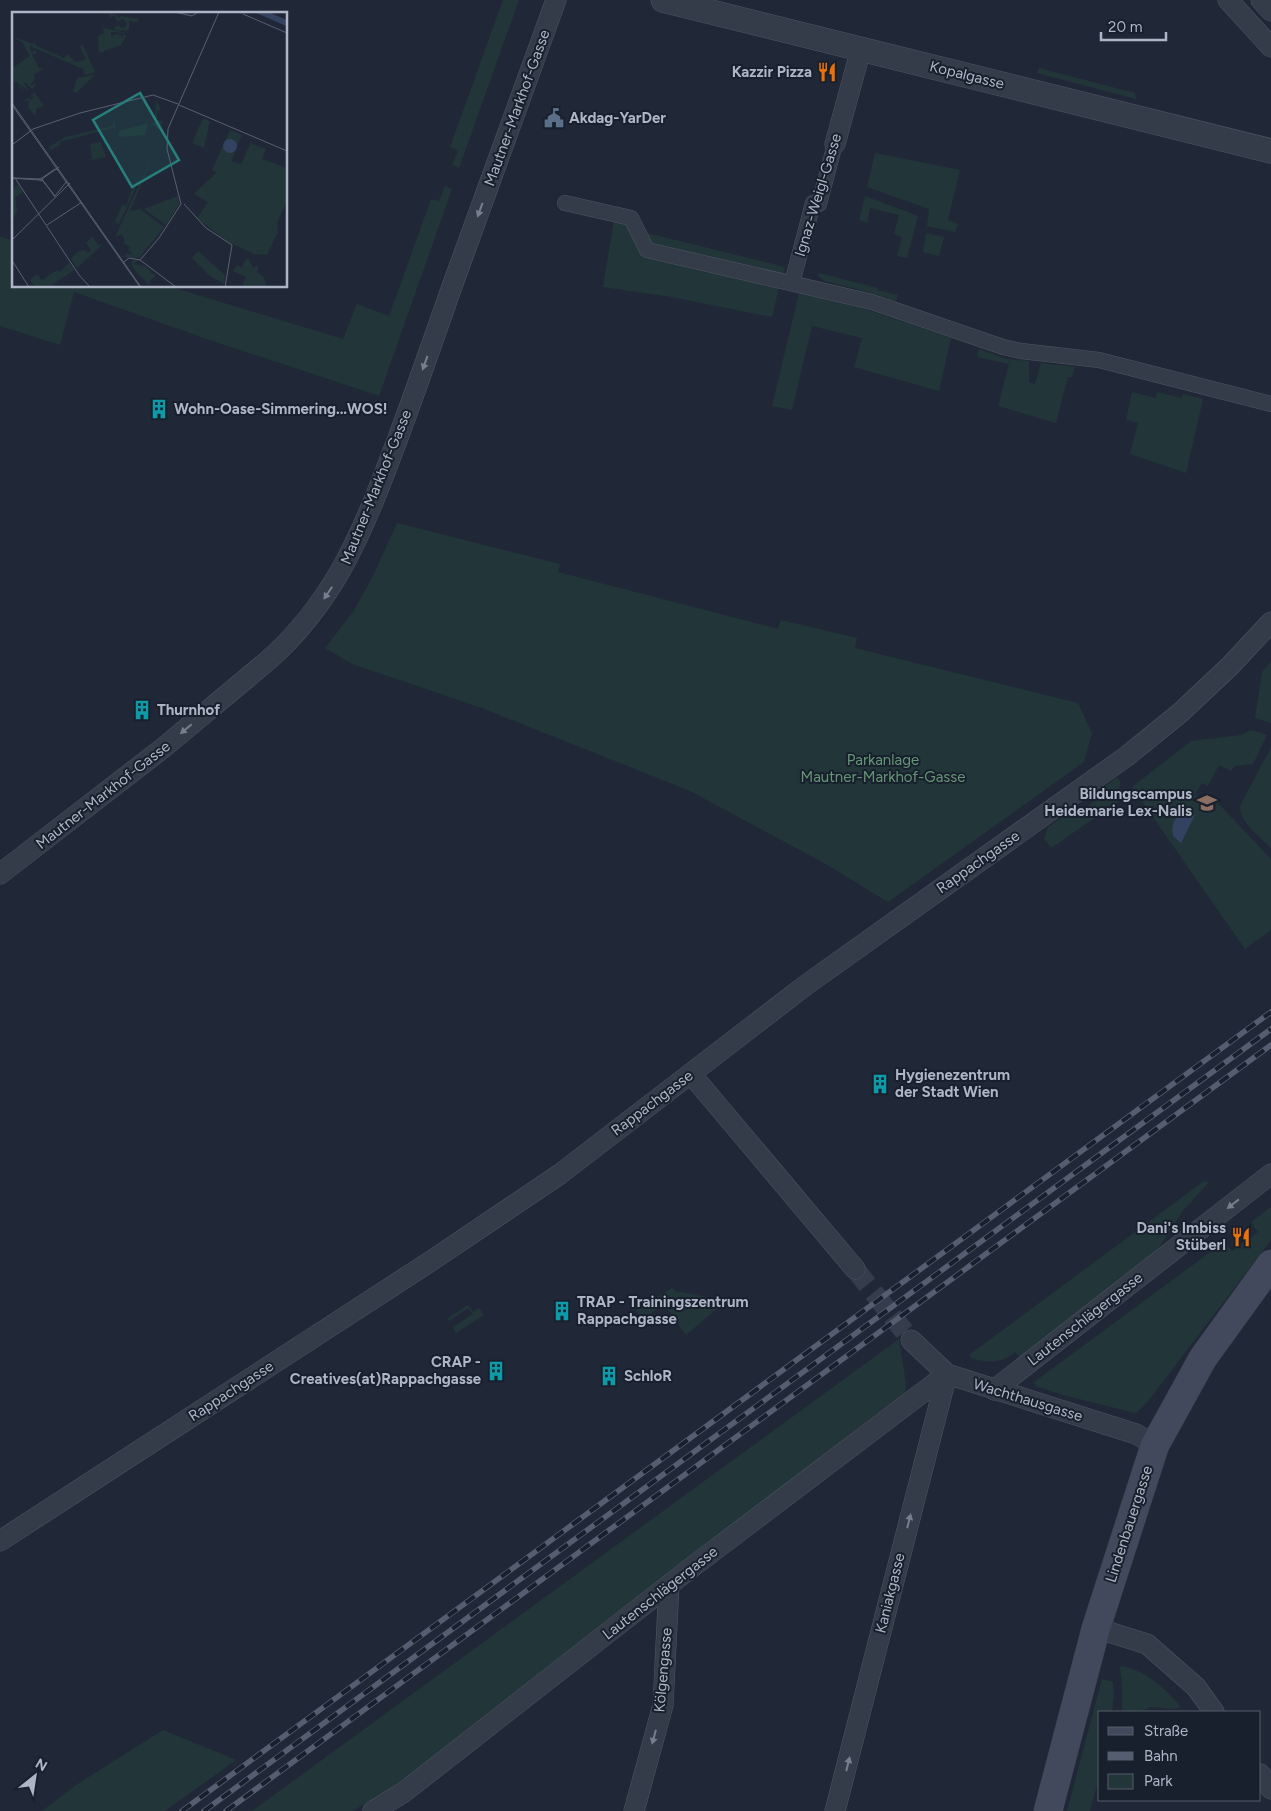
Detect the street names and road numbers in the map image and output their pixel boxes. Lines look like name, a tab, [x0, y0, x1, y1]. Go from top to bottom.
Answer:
street label: Mautner-Markhof-Gasse	[480, 27, 554, 189]
street label: Kopalgasse	[928, 57, 1006, 93]
street label: Ignaz-Weigl-Gasse	[791, 131, 845, 259]
street label: Mautner-Markhof-Gasse	[337, 407, 415, 567]
street label: Mautner-Markhof-Gasse	[32, 737, 174, 853]
street label: Rappachgasse	[933, 827, 1023, 897]
street label: Rappachgasse	[608, 1066, 696, 1140]
street label: Lautenschlägergasse	[1024, 1268, 1146, 1370]
street label: Rappachgasse	[185, 1357, 277, 1425]
street label: Wachthausgasse	[971, 1375, 1085, 1425]
street label: Lindenbauergasse	[1102, 1463, 1156, 1585]
street label: Lautenschlägergasse	[599, 1542, 721, 1644]
street label: Kaniakgasse	[871, 1551, 909, 1635]
street label: Kölgengasse	[650, 1627, 676, 1713]

